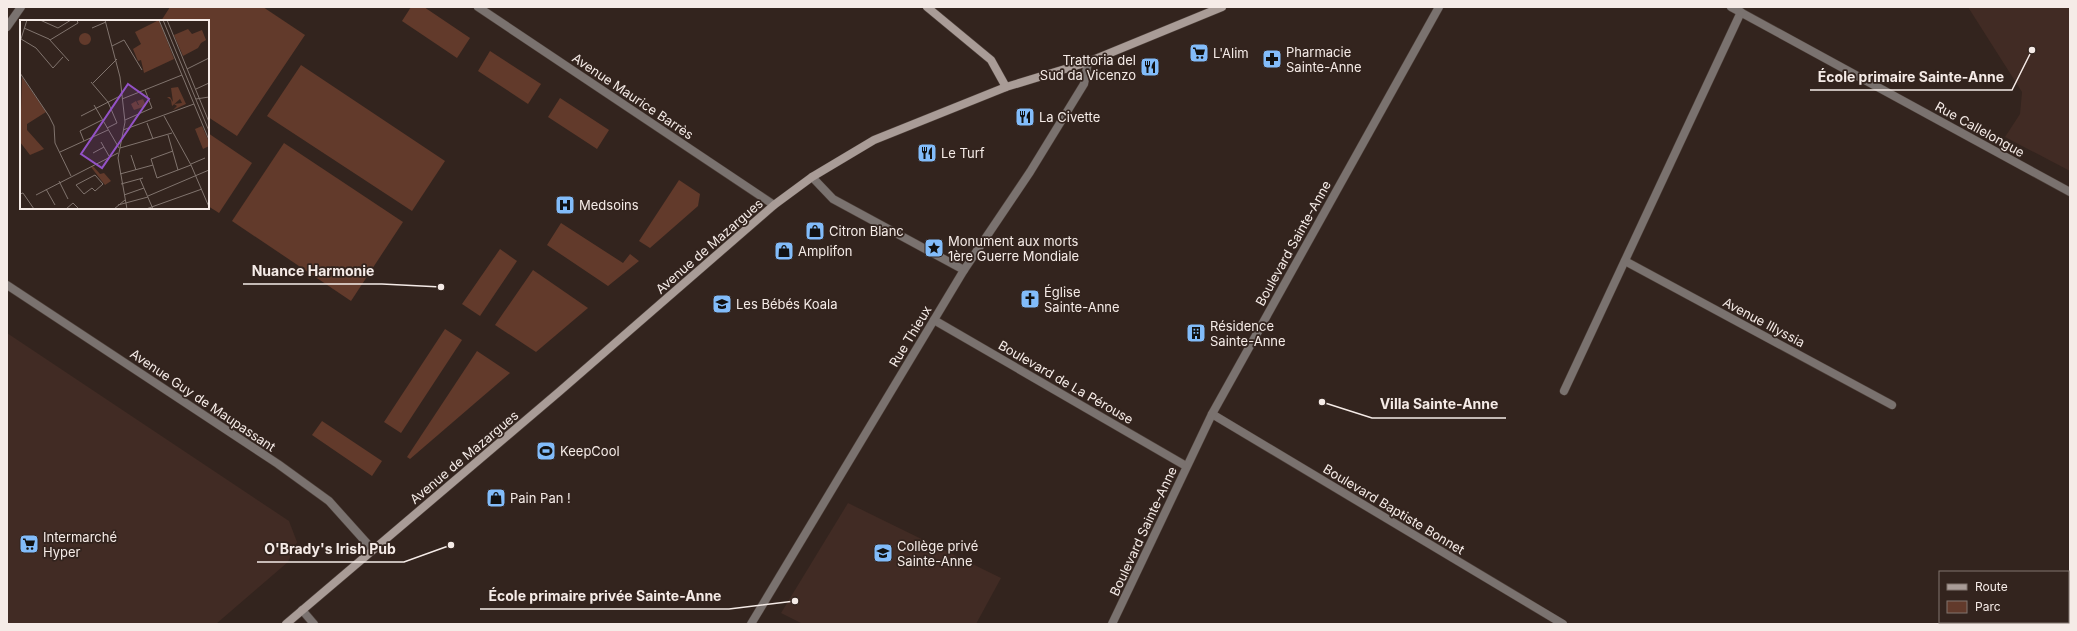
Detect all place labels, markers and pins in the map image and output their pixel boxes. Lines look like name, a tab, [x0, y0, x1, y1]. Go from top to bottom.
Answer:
supermarket icon: L'Alim	[1188, 42, 1210, 64]
place label: Pharmacie Sainte-Anne	[1286, 44, 1362, 75]
place label: L'Alim	[1213, 45, 1249, 61]
pharmacy icon: Pharmacie Sainte-Anne	[1261, 48, 1283, 70]
place label: Trattoria del Sud da Vicenzo	[1040, 52, 1136, 83]
restaurant icon: Trattoria del Sud da Vicenzo	[1139, 56, 1161, 78]
callout: École primaire Sainte-Anne	[1810, 64, 2012, 90]
restaurant icon: La Civette	[1014, 106, 1036, 128]
place label: La Civette	[1039, 109, 1100, 125]
restaurant icon: Le Turf	[916, 142, 938, 164]
place label: Le Turf	[941, 145, 985, 161]
hospital icon: Medsoins	[554, 194, 576, 216]
place label: Medsoins	[579, 197, 639, 213]
shop icon: Citron Blanc	[804, 220, 826, 242]
place label: Citron Blanc	[829, 223, 904, 239]
place label: Monument aux morts 1ère Guerre Mondiale	[948, 233, 1079, 264]
place icon: Monument aux morts 1ère Guerre Mondiale	[923, 237, 945, 259]
shop icon: Amplifon	[773, 240, 795, 262]
place label: Amplifon	[798, 243, 853, 259]
callout: Nuance Harmonie	[243, 258, 382, 284]
place label: Église Sainte-Anne	[1044, 284, 1120, 315]
church icon: Église Sainte-Anne	[1019, 288, 1041, 310]
school or university icon: Les Bébés Koala	[711, 293, 733, 315]
place label: Les Bébés Koala	[736, 296, 837, 312]
place label: Résidence Sainte-Anne	[1210, 318, 1286, 349]
building icon: Résidence Sainte-Anne	[1185, 322, 1207, 344]
callout: Villa Sainte-Anne	[1372, 392, 1506, 418]
sports icon: KeepCool	[535, 440, 557, 462]
place label: KeepCool	[560, 443, 620, 459]
shop icon: Pain Pan !	[485, 487, 507, 509]
place label: Pain Pan !	[510, 490, 571, 506]
place label: Intermarché Hyper	[43, 529, 117, 560]
supermarket icon: Intermarché Hyper	[18, 533, 40, 555]
callout: O'Brady's Irish Pub	[257, 536, 404, 562]
place label: Collège privé Sainte-Anne	[897, 538, 978, 569]
school or university icon: Collège privé Sainte-Anne	[872, 542, 894, 564]
callout: École primaire privée Sainte-Anne	[480, 583, 729, 609]

